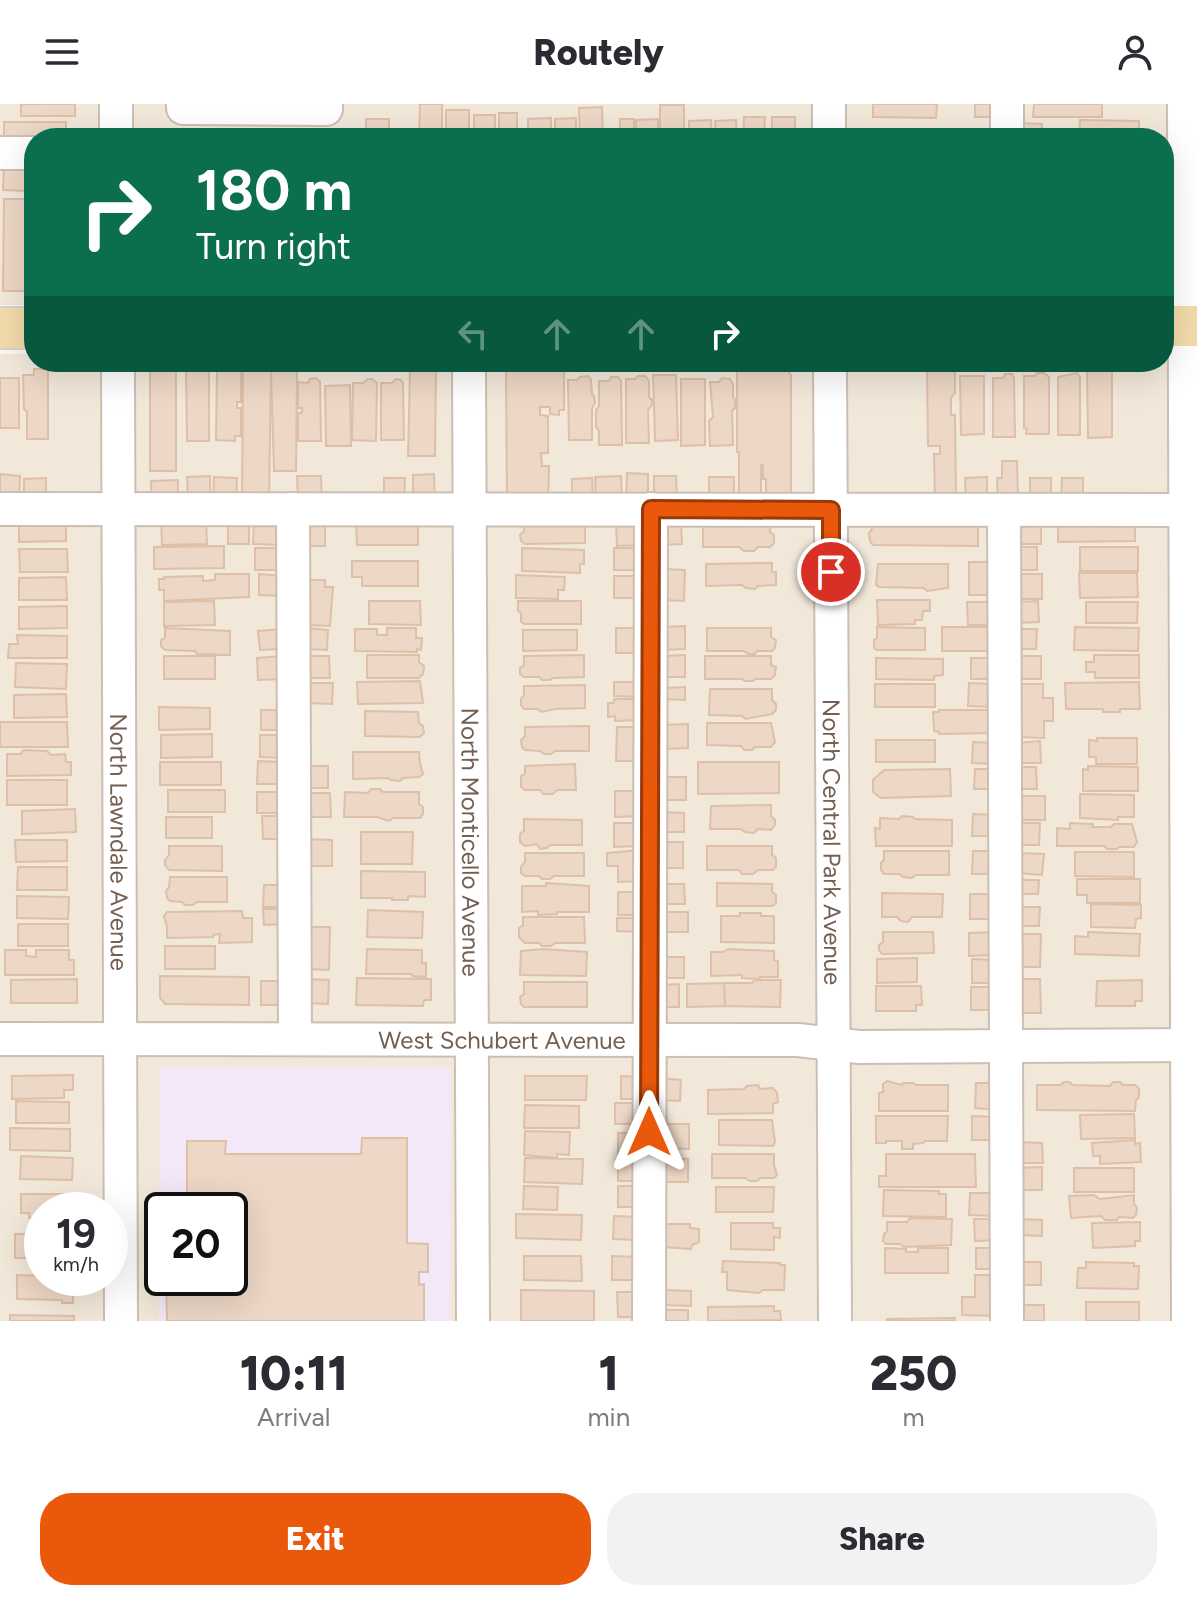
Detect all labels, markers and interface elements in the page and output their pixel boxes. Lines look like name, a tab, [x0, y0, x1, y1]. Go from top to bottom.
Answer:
icon: menu	[40, 30, 84, 74]
icon: person	[1113, 30, 1157, 74]
text: Routely	[533, 31, 664, 74]
text: 180 m	[196, 157, 352, 224]
icon: right	[64, 160, 168, 264]
text: Turn right	[196, 225, 351, 268]
icon: left	[451, 312, 495, 356]
icon: ahead	[535, 312, 579, 356]
icon: ahead	[619, 312, 663, 356]
icon: right	[703, 312, 747, 356]
pin	[797, 538, 865, 606]
icon: arrive	[809, 550, 853, 594]
street label: North Central Park Avenue	[817, 699, 848, 985]
street label: North Monticello Avenue	[456, 707, 486, 977]
street label: North Lawndale Avenue	[105, 713, 134, 971]
street label: West Schubert Avenue	[378, 1025, 626, 1054]
position arrow	[607, 1090, 691, 1174]
speed limit sign: 20	[144, 1192, 248, 1296]
text: 19	[56, 1210, 96, 1258]
text: km/h	[53, 1252, 99, 1276]
text: 10:11	[240, 1344, 348, 1402]
text: 1	[599, 1344, 619, 1402]
text: 250	[870, 1344, 957, 1402]
text: Arrival	[257, 1401, 330, 1433]
text: min	[587, 1401, 630, 1433]
text: m	[903, 1401, 925, 1433]
button: Exit	[40, 1493, 591, 1585]
button: Share	[607, 1493, 1157, 1585]

